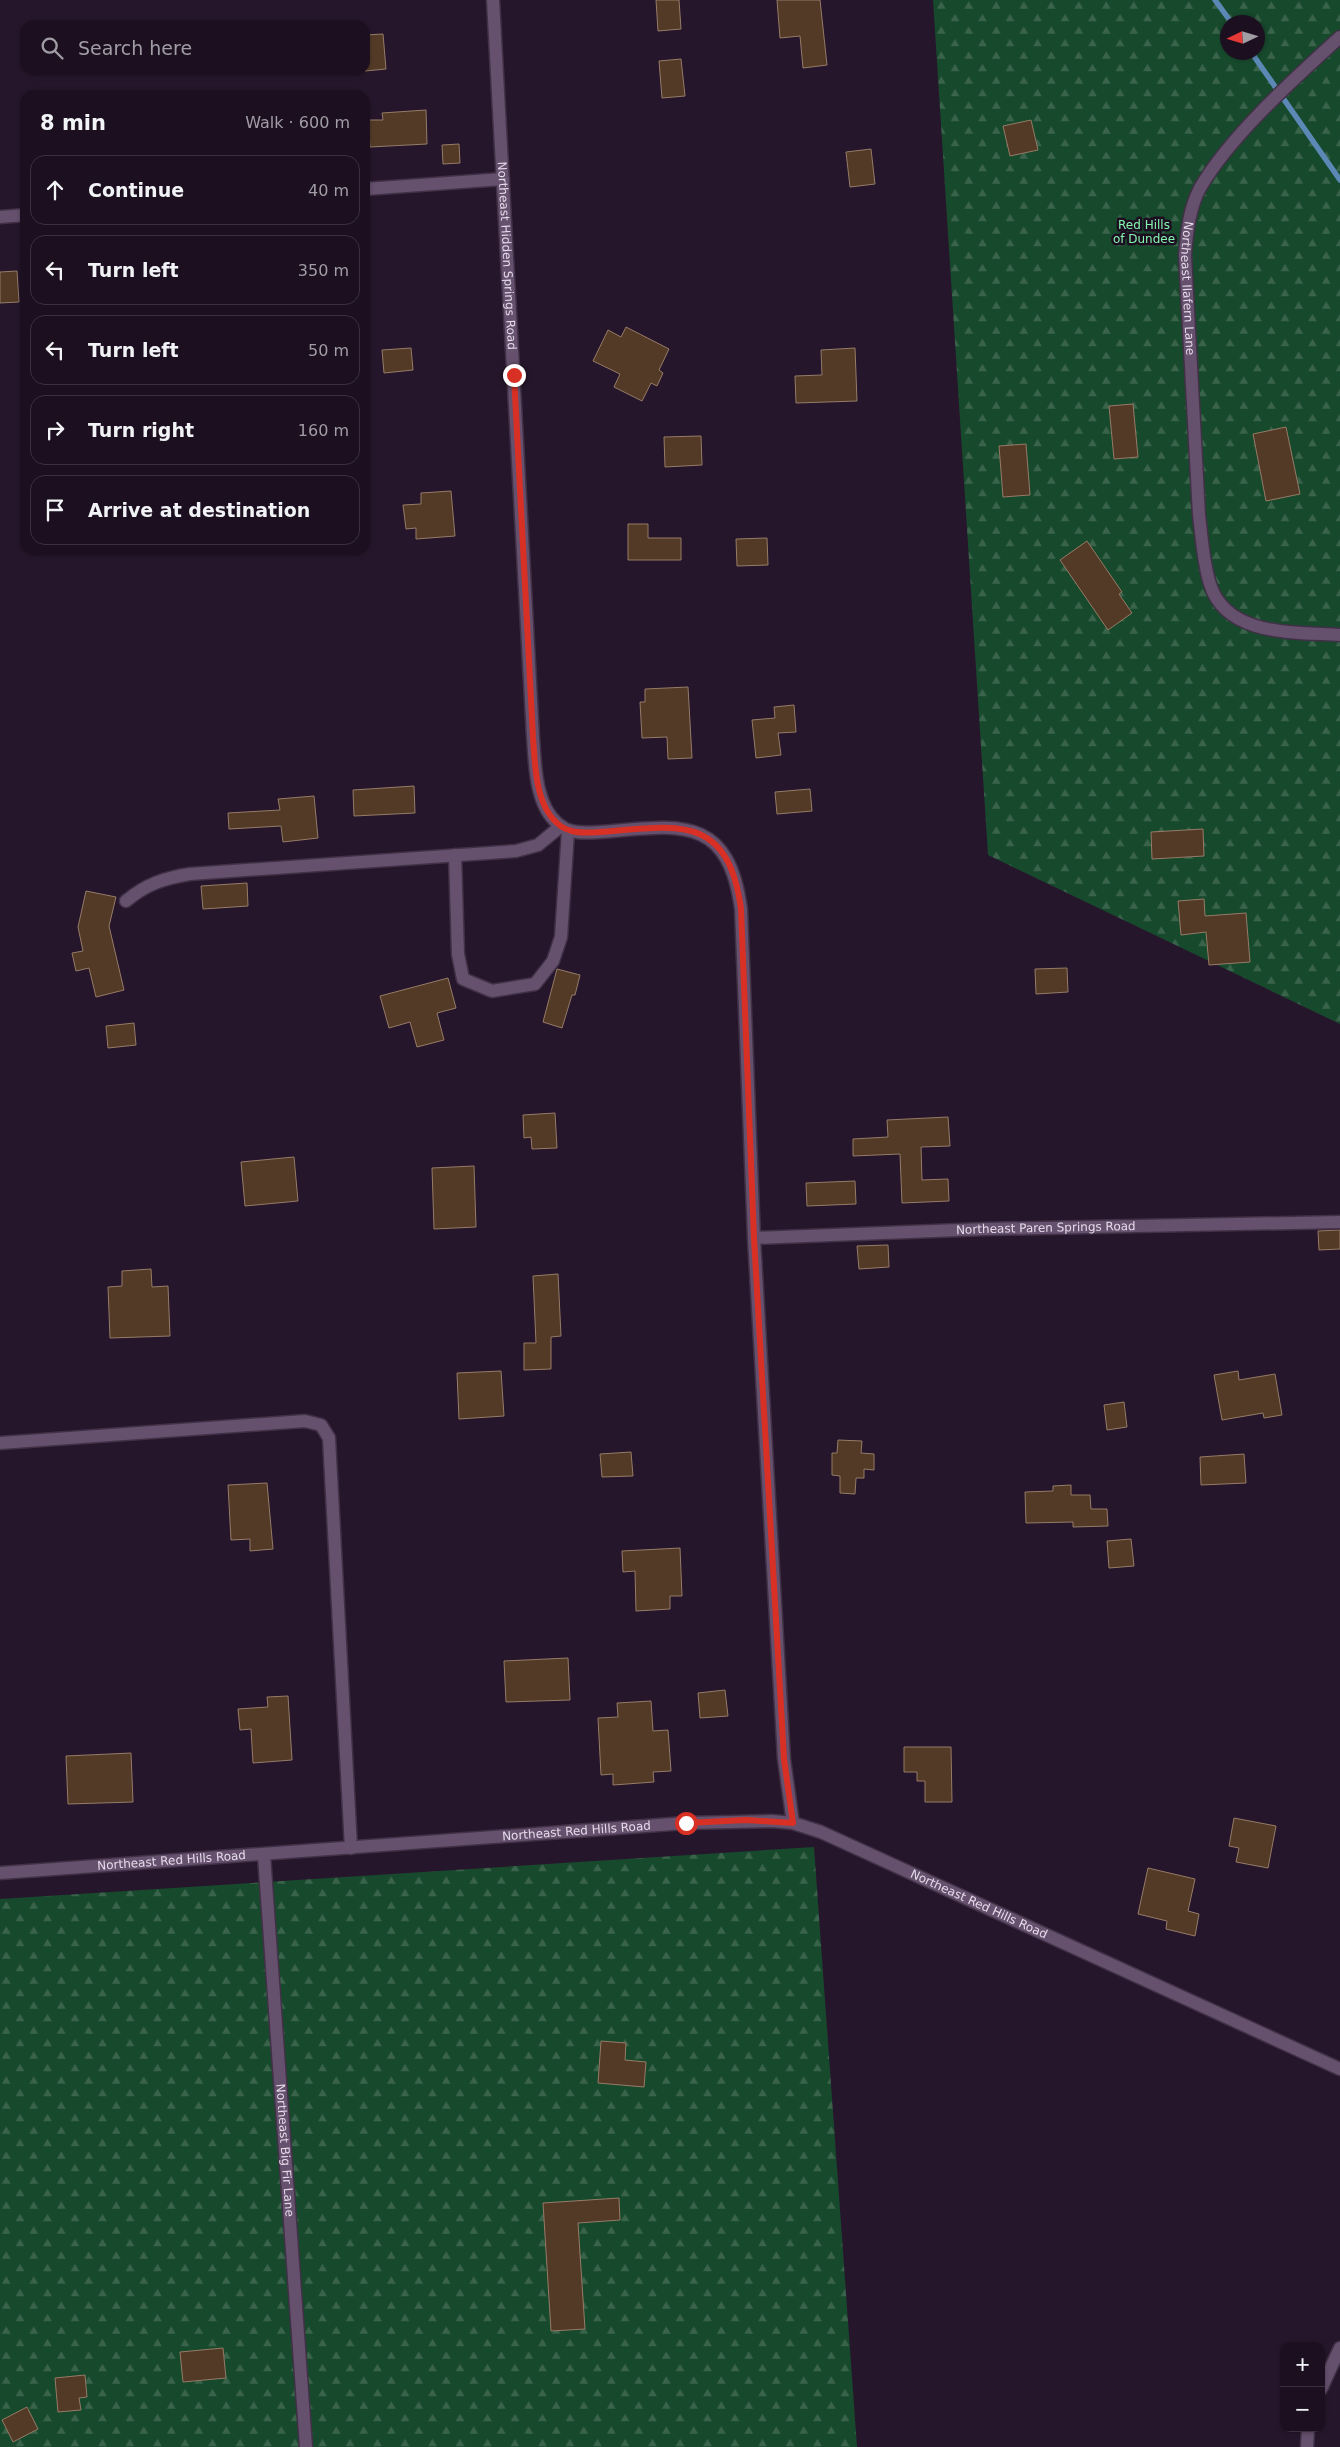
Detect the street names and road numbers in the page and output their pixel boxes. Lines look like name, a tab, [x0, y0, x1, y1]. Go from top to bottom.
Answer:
street label: Northeast Hidden Springs Road	[495, 161, 519, 350]
street label: Northeast Ilafern Lane	[1178, 220, 1197, 356]
street label: Northeast Paren Springs Road	[956, 1219, 1136, 1237]
street label: Northeast Red Hills Road	[502, 1819, 651, 1843]
street label: Northeast Red Hills Road	[97, 1848, 246, 1873]
street label: Northeast Red Hills Road	[908, 1867, 1050, 1941]
street label: Northeast Big Fir Lane	[273, 2083, 297, 2217]

